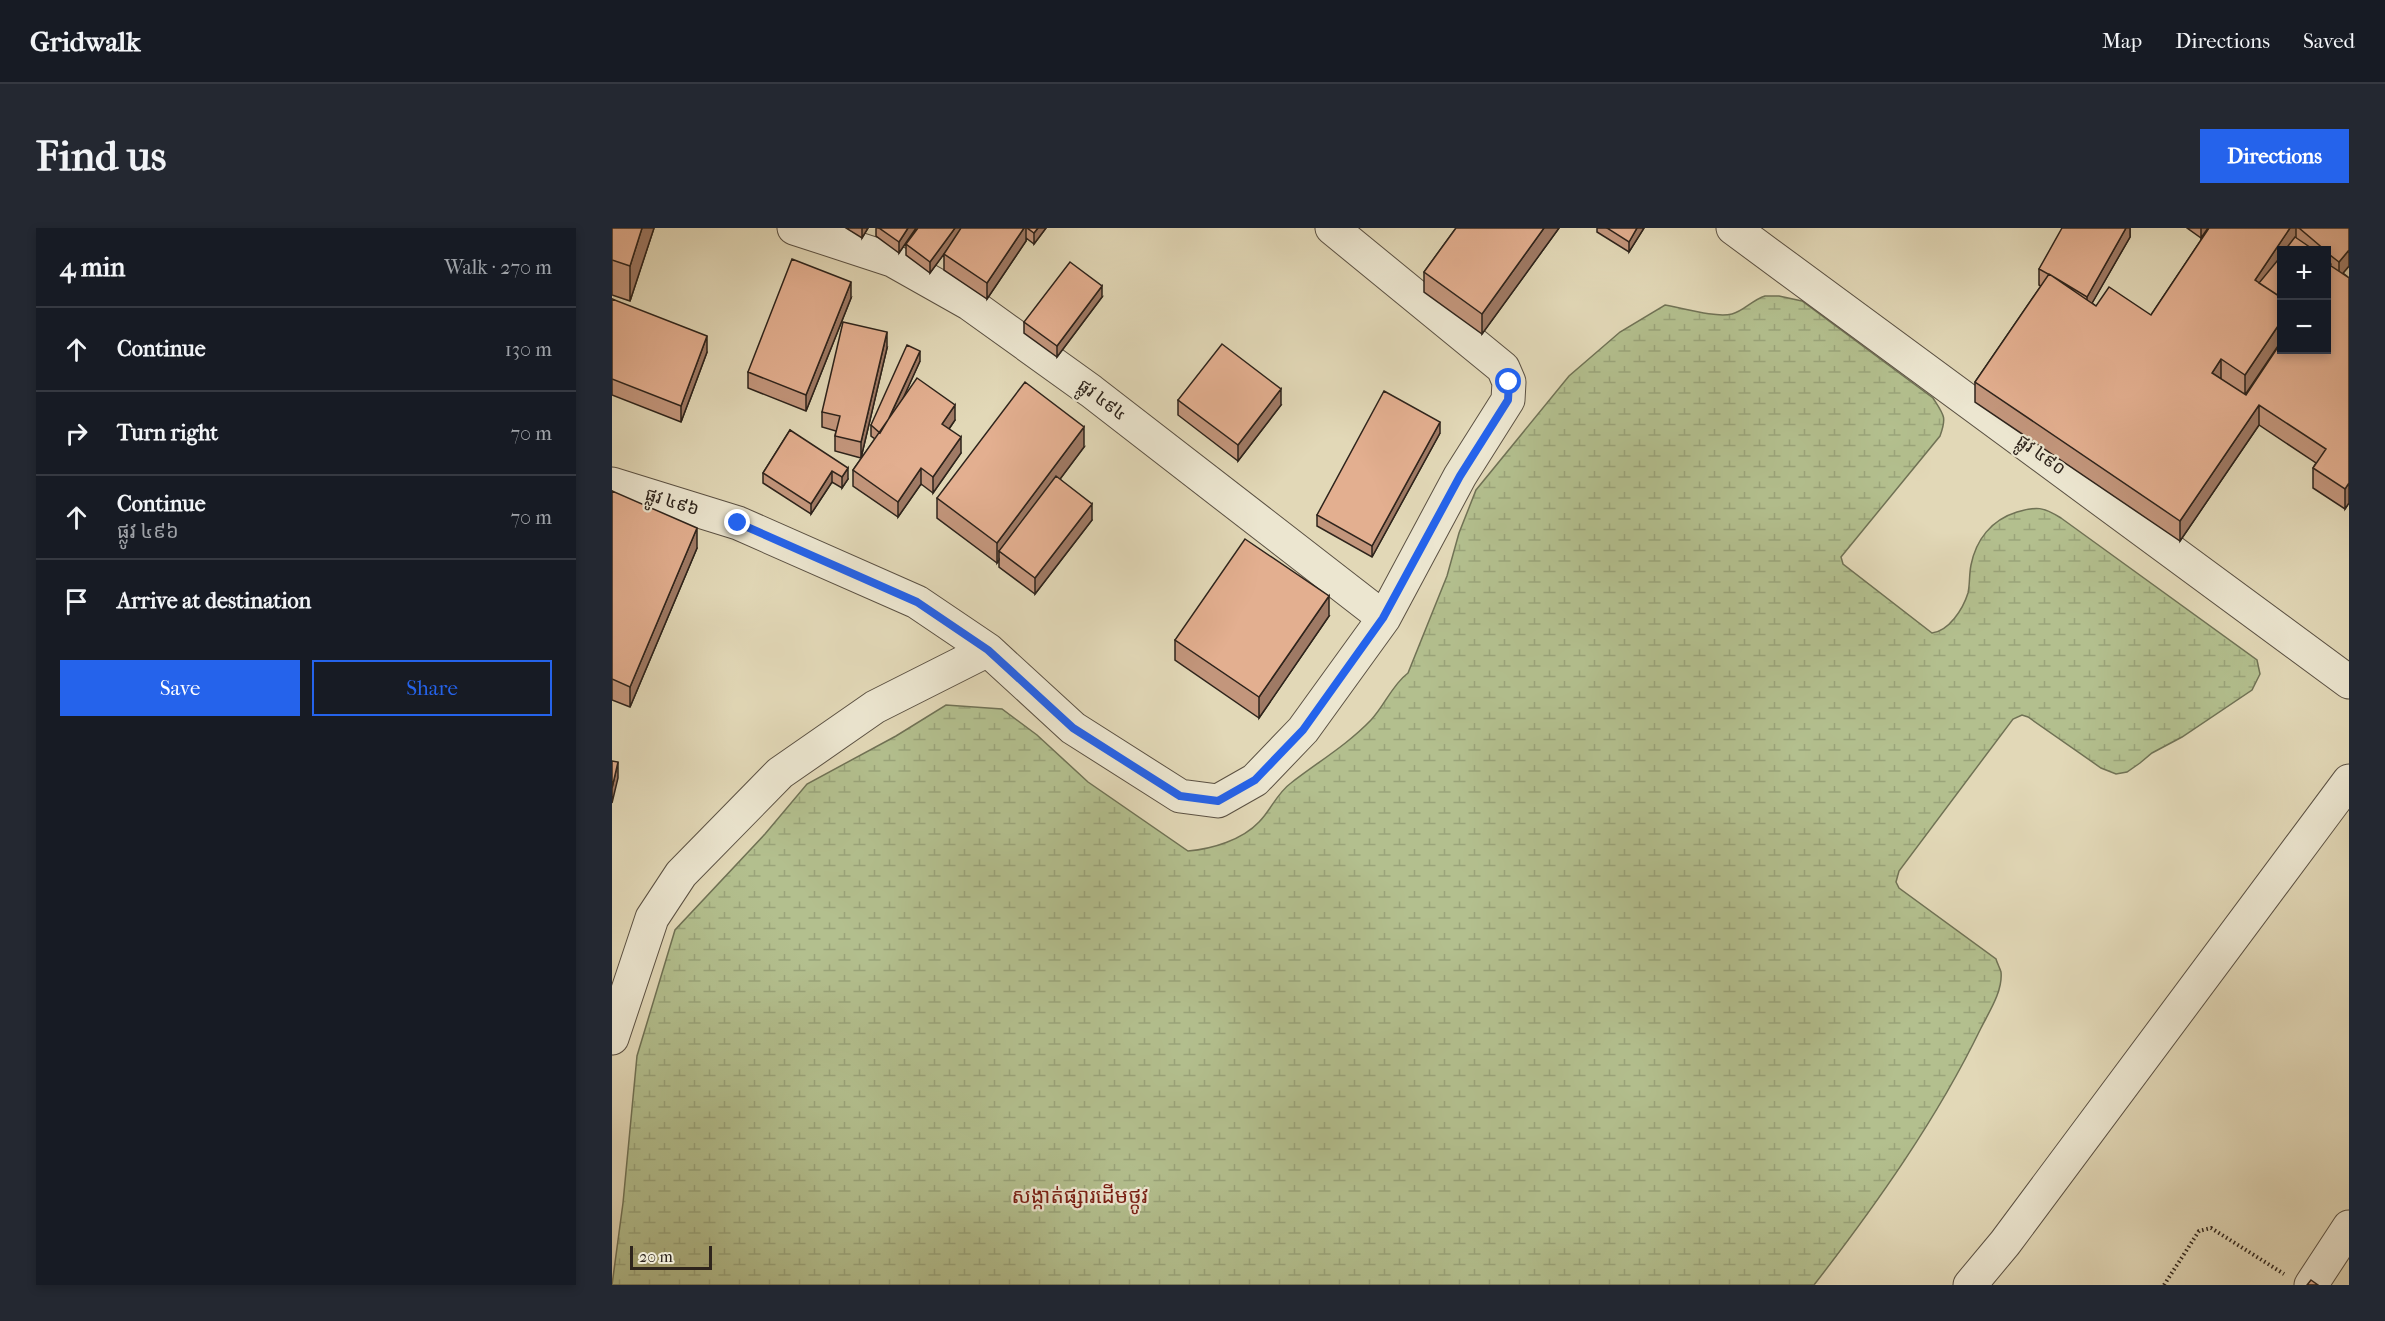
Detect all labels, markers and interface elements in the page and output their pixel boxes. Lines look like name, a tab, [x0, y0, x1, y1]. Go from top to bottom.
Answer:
text: Gridwalk	[30, 25, 141, 58]
text: Map	[2102, 29, 2142, 53]
text: Directions	[2175, 29, 2270, 53]
text: Saved	[2303, 29, 2355, 53]
button: Directions	[2200, 129, 2349, 183]
text: Find us	[36, 132, 166, 181]
map controls	[2277, 246, 2331, 354]
button: +	[2277, 246, 2331, 300]
text: 4 min	[60, 252, 125, 283]
text: Walk · 270 m	[444, 256, 552, 279]
button: −	[2277, 300, 2331, 354]
icon: ahead	[60, 333, 93, 366]
text: Continue	[117, 336, 206, 362]
text: 130 m	[505, 338, 552, 361]
route start	[1495, 368, 1521, 394]
street label: ផ្លូវ ៤៩៤	[1070, 375, 1130, 429]
icon: right	[60, 417, 93, 450]
text: Turn right	[117, 420, 218, 446]
text: 70 m	[510, 422, 552, 445]
street label: ផ្លូវ ៤៩០	[2009, 430, 2070, 484]
street label: ផ្លូវ ៤៩៦	[641, 484, 702, 525]
text: Continue	[117, 491, 206, 517]
icon: ahead	[60, 501, 93, 534]
text: 70 m	[510, 506, 552, 529]
route end	[724, 509, 750, 535]
text: ផ្លូវ ៤៩៦	[117, 520, 179, 543]
icon: arrive	[60, 585, 93, 618]
text: Arrive at destination	[117, 588, 311, 614]
button: Save	[60, 660, 300, 716]
button: Share	[312, 660, 552, 716]
district label: សង្កាត់ផ្សារដើមថ្កូវ	[1012, 1183, 1148, 1215]
scale bar	[630, 1243, 712, 1270]
text: 20 m	[639, 1247, 673, 1266]

